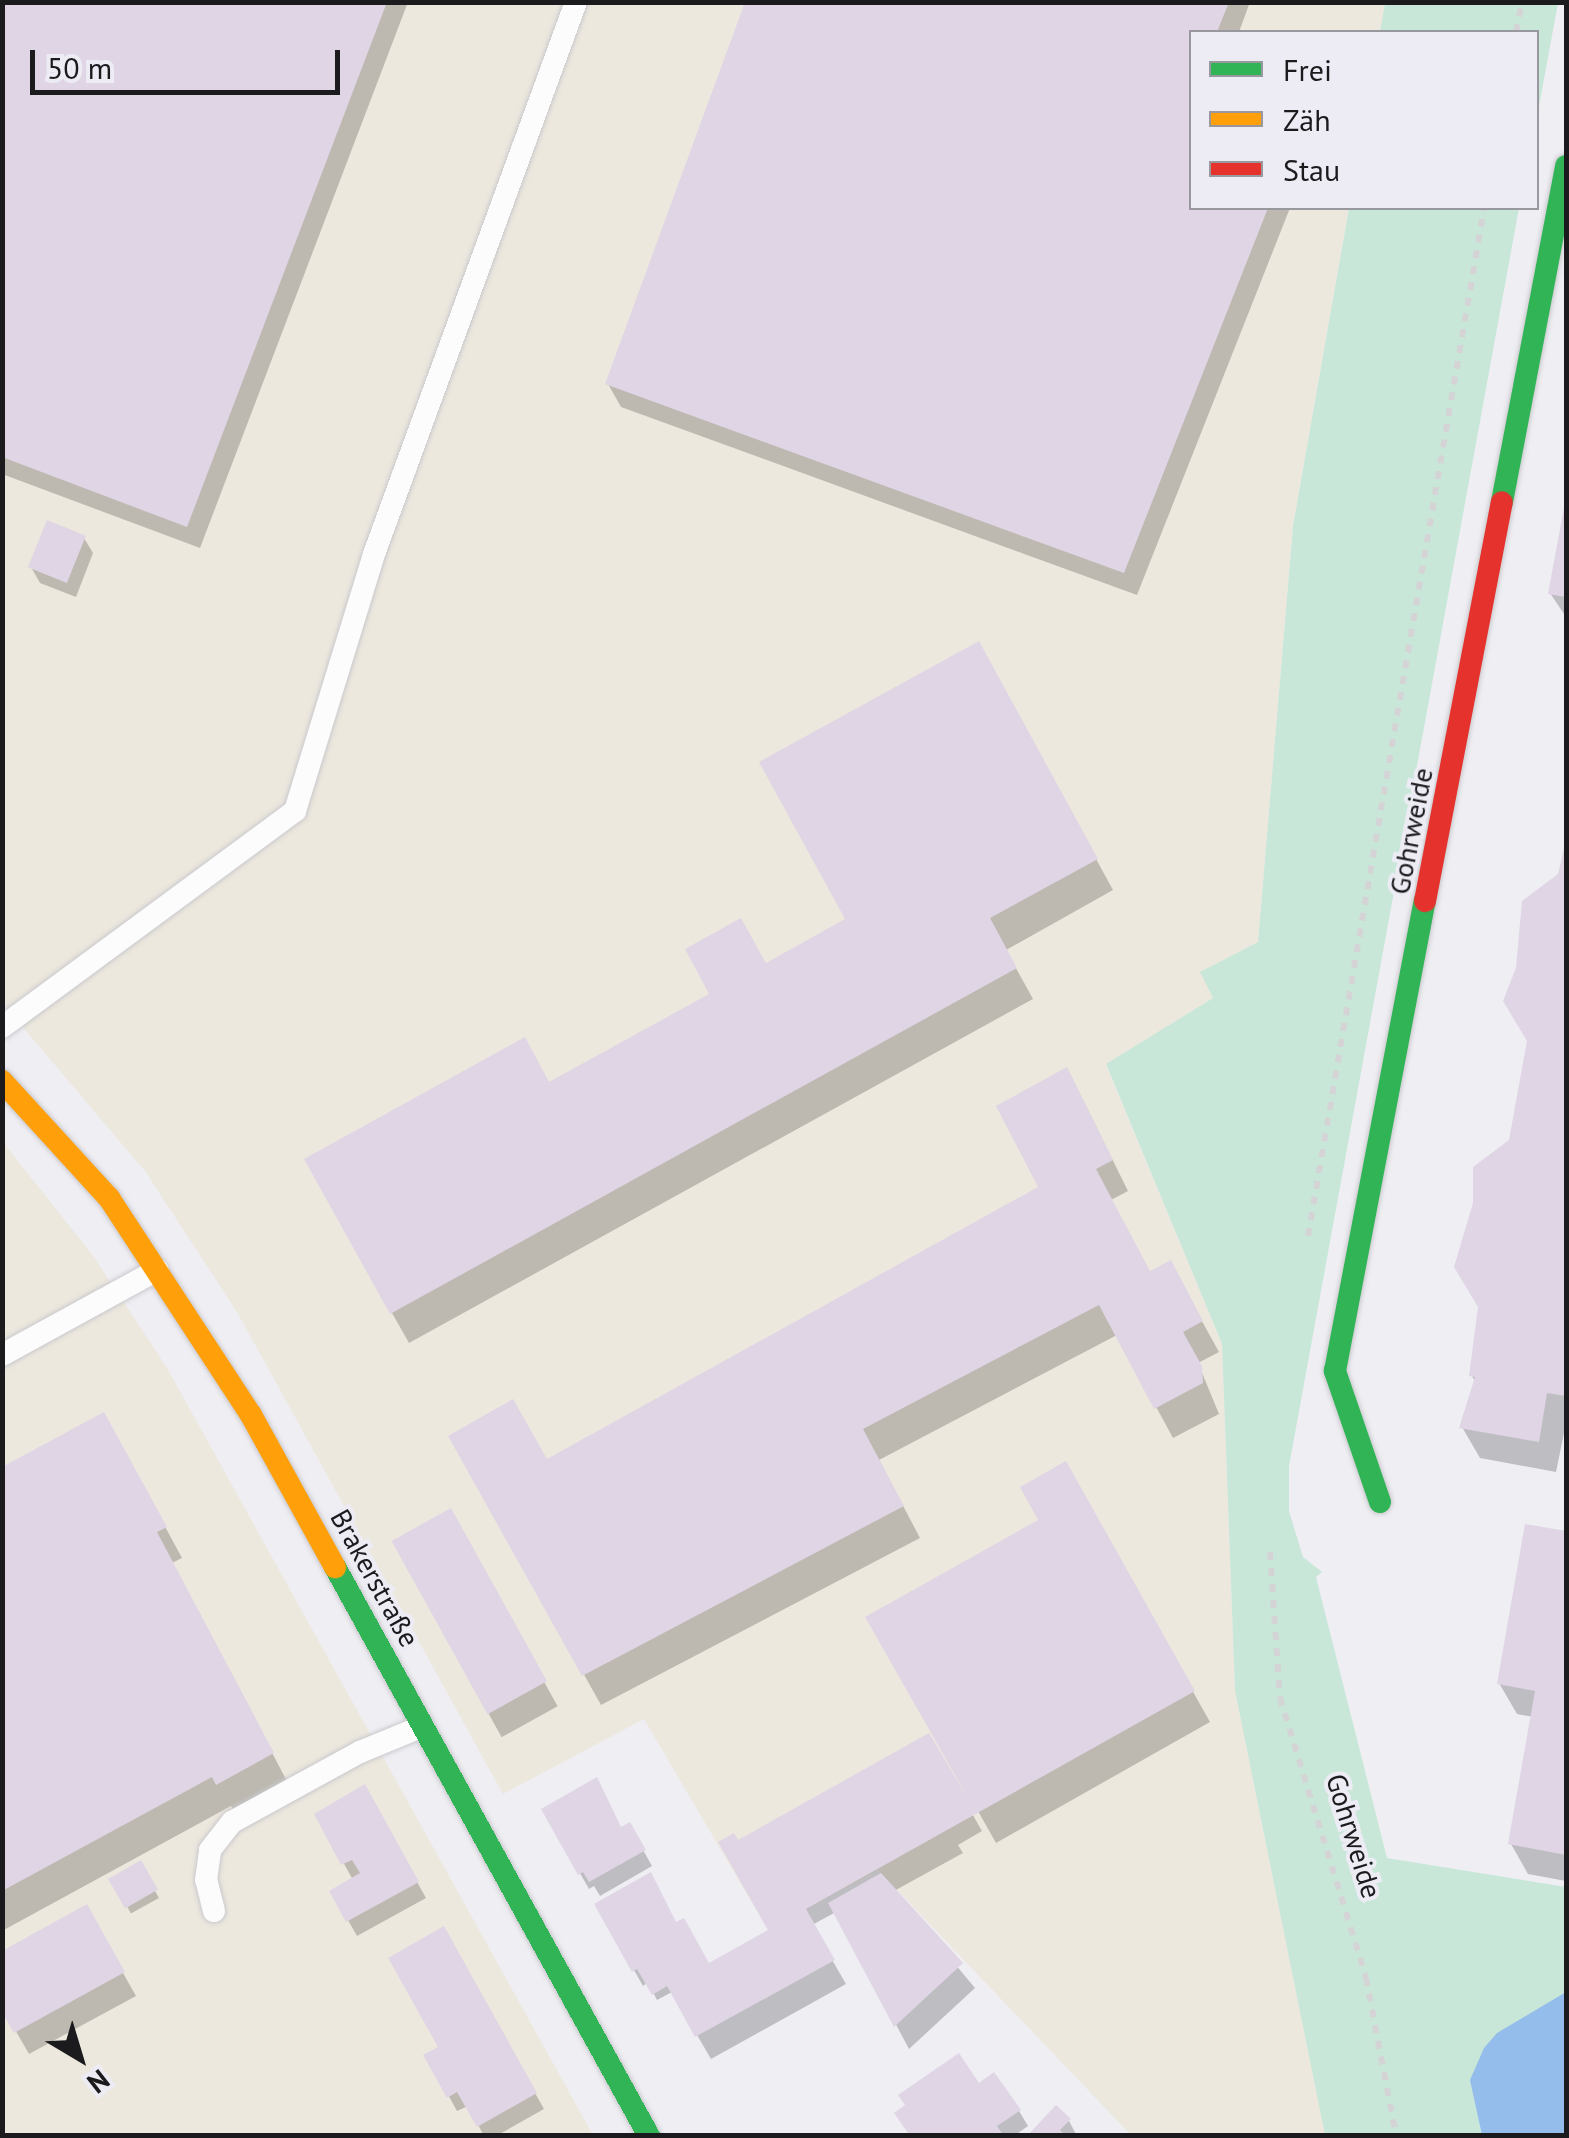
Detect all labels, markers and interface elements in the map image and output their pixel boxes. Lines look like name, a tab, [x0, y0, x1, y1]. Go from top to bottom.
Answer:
scale bar	[35, 30, 345, 92]
legend	[1189, 30, 1539, 210]
text: 50 m	[47, 48, 112, 87]
text: Frei	[1283, 50, 1332, 89]
text: Zäh	[1283, 100, 1331, 139]
text: Stau	[1283, 150, 1340, 189]
street label: Gohrweide	[1382, 765, 1440, 897]
street label: Brakerstraße	[323, 1503, 427, 1653]
street label: Gohrweide	[1319, 1770, 1389, 1902]
north arrow	[30, 2008, 130, 2108]
text: N	[80, 2062, 117, 2102]

